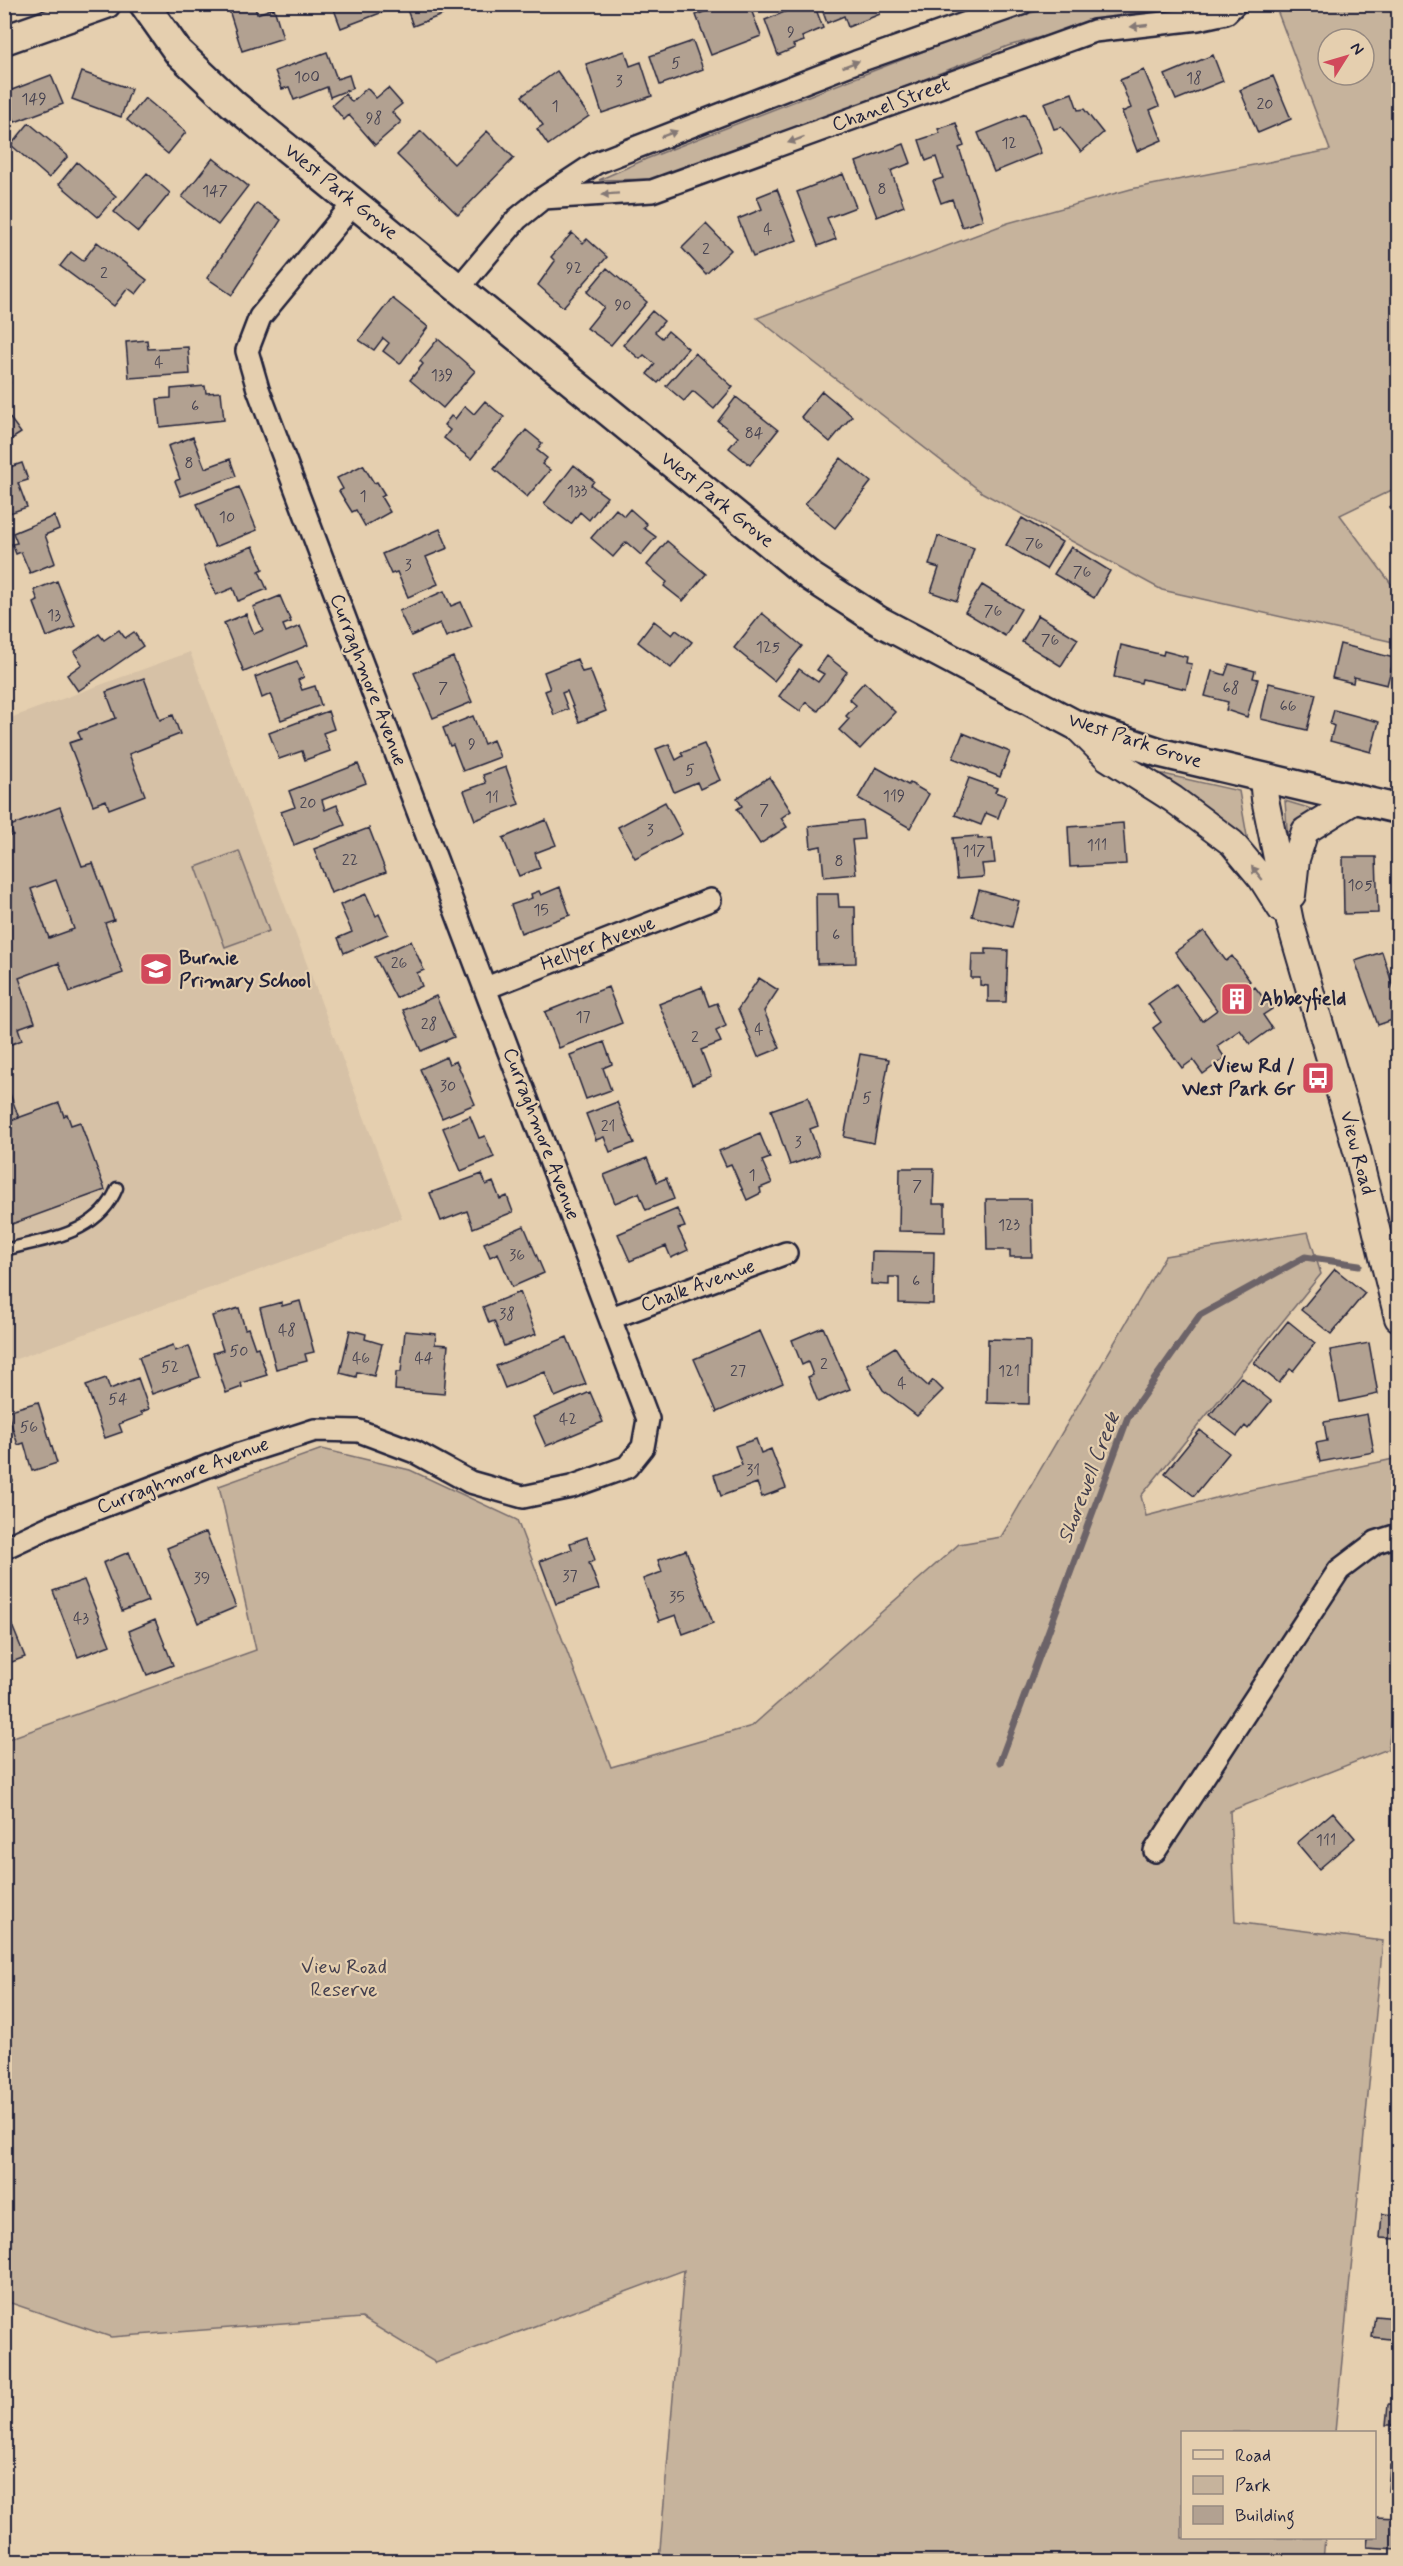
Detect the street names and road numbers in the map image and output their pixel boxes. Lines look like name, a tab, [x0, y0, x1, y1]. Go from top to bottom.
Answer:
street label: Chanel Street	[828, 71, 954, 139]
street label: West Park Grove	[278, 138, 404, 246]
street label: West Park Grove	[654, 446, 780, 554]
street label: Curraghmore Avenue	[323, 590, 413, 770]
street label: West Park Grove	[1065, 707, 1206, 775]
street label: Hellyer Avenue	[537, 910, 659, 978]
street label: Curraghmore Avenue	[496, 1044, 586, 1224]
street label: View Road	[1333, 1108, 1381, 1198]
street label: Chalk Avenue	[637, 1253, 759, 1319]
street label: Curraghmore Avenue	[93, 1431, 273, 1521]

